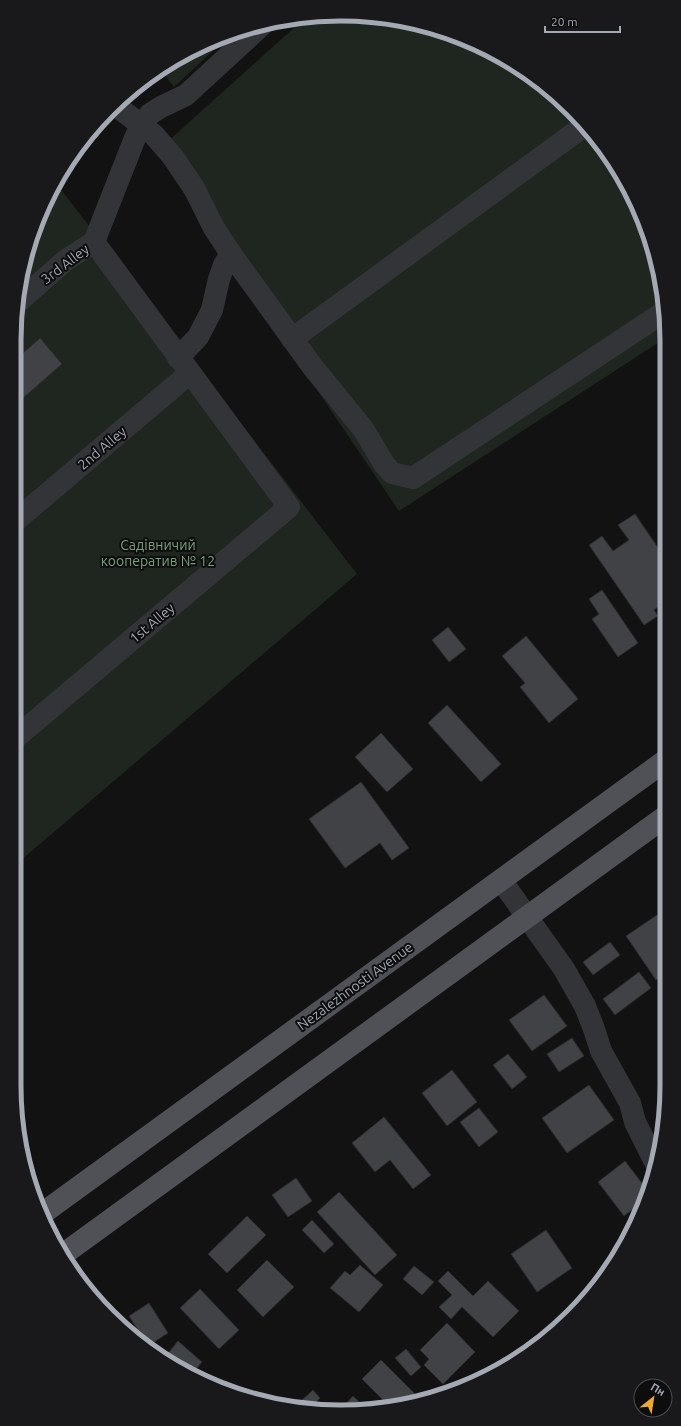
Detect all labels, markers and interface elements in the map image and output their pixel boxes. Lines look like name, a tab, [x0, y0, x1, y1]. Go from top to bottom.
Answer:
scale bar	[545, 8, 620, 34]
text: 20 m	[551, 15, 578, 28]
street label: 3rd Alley	[38, 241, 92, 287]
street label: 2nd Alley	[75, 423, 130, 473]
park label: Садівничий кооператив № 12	[101, 537, 215, 569]
street label: 1st Alley	[126, 599, 178, 646]
street label: Nezalezhnosti Avenue	[294, 939, 416, 1033]
north arrow	[633, 1378, 673, 1418]
text: Пн	[649, 1381, 667, 1398]

